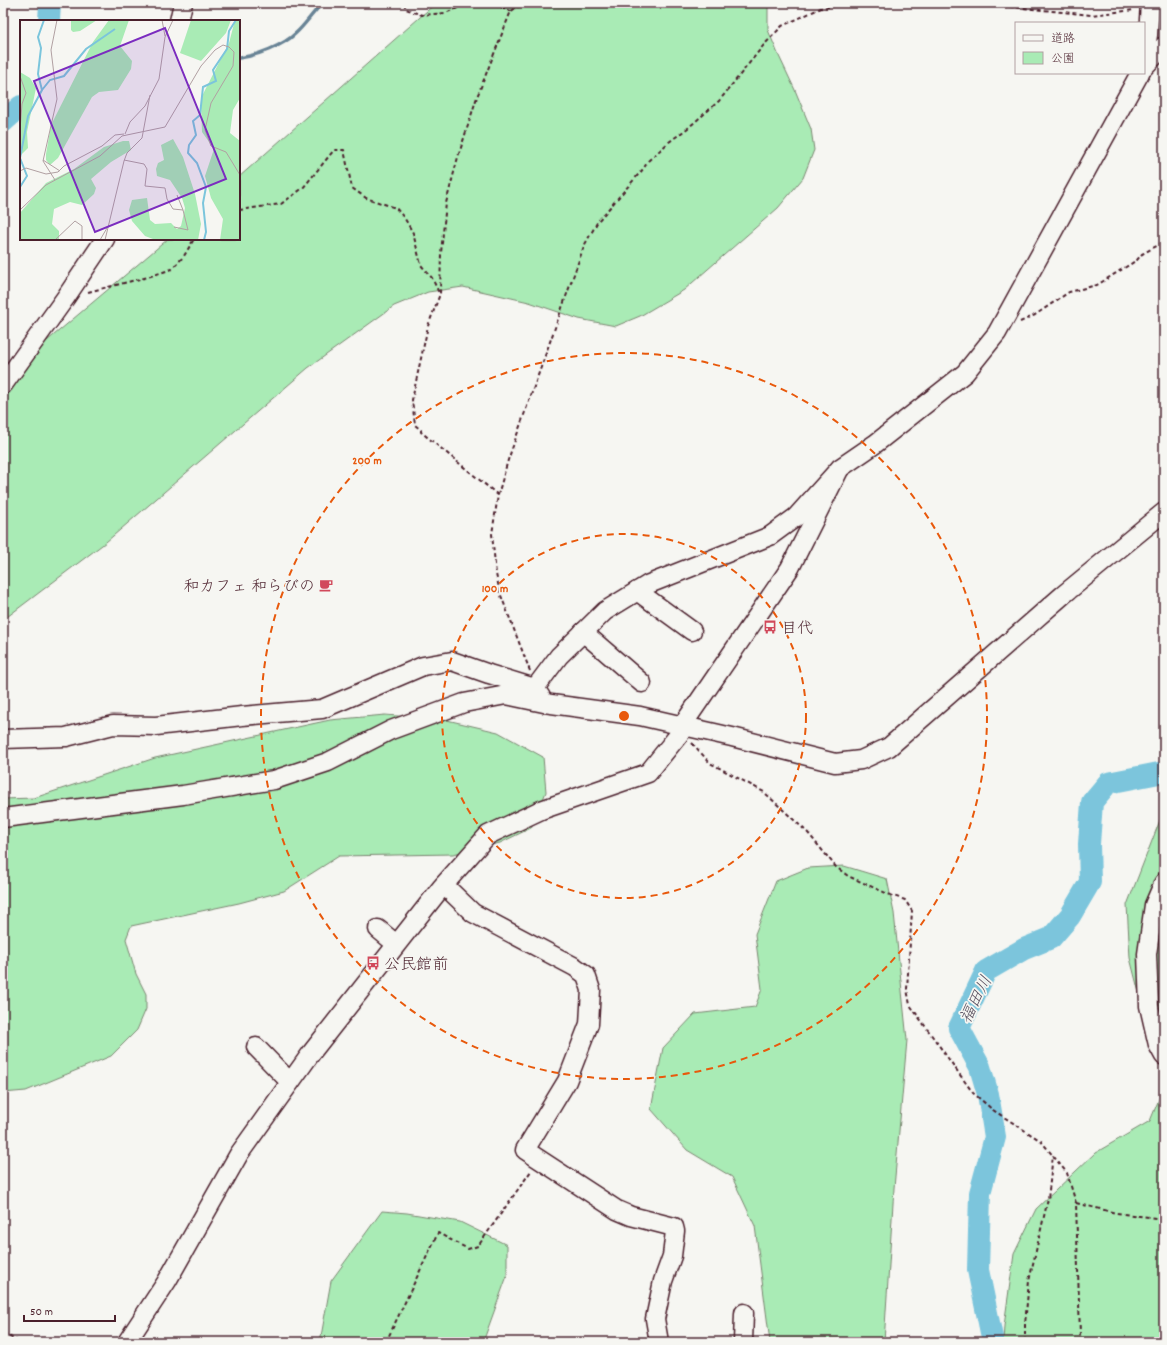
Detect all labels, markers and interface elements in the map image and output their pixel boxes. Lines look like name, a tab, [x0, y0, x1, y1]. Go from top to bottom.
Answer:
inset map	[20, 20, 240, 240]
legend	[1015, 22, 1145, 74]
text: 道路	[1051, 31, 1075, 48]
text: 公園	[1051, 51, 1075, 68]
text: 200 m	[352, 453, 382, 470]
place label: 和カフェ 和らびの	[183, 576, 315, 599]
cafe icon: 和カフェ 和らびの	[318, 577, 334, 593]
text: 100 m	[482, 581, 508, 598]
place label: 目代	[781, 618, 813, 641]
bus stop icon: 目代	[762, 619, 778, 635]
centre of rings	[617, 709, 631, 723]
place label: 公民館前	[384, 954, 448, 977]
bus stop icon: 公民館前	[365, 955, 381, 971]
water label: 福田川	[955, 972, 1000, 1029]
scale bar	[24, 1297, 115, 1323]
text: 50 m	[30, 1304, 53, 1321]

